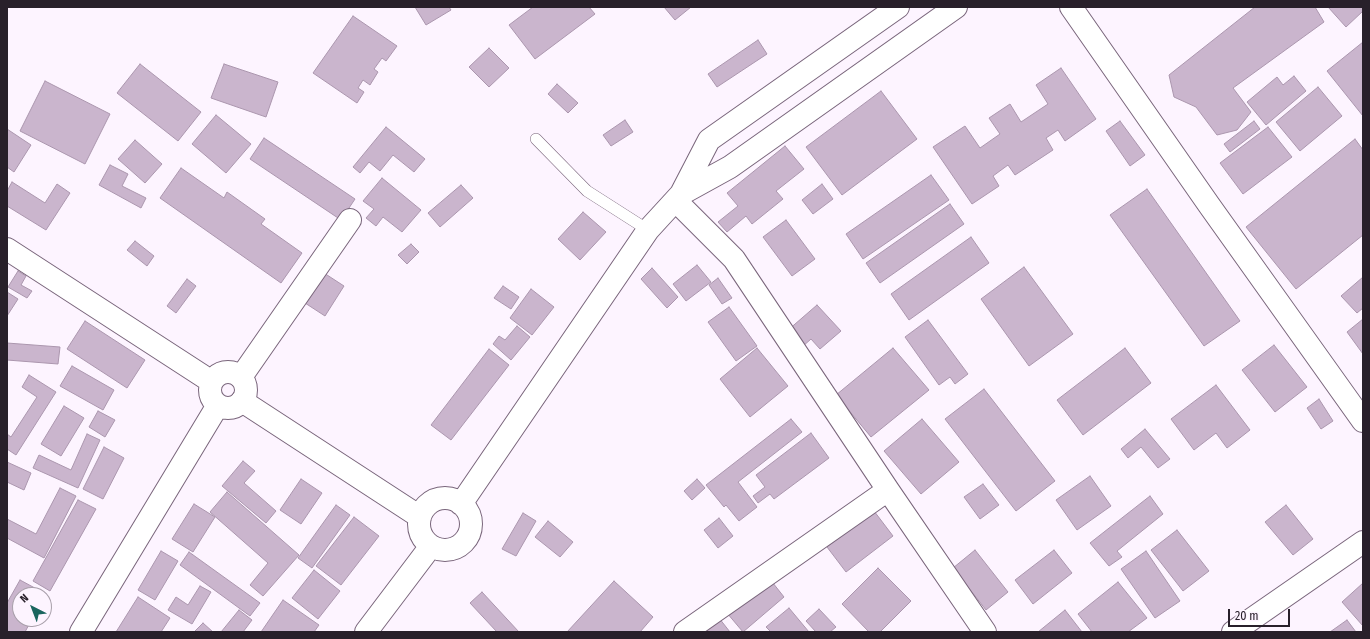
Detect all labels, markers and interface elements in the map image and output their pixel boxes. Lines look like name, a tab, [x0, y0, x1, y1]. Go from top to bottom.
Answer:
north arrow	[12, 587, 52, 627]
text: N	[18, 591, 31, 605]
scale bar	[1230, 601, 1292, 627]
text: 20 m	[1235, 609, 1259, 623]

